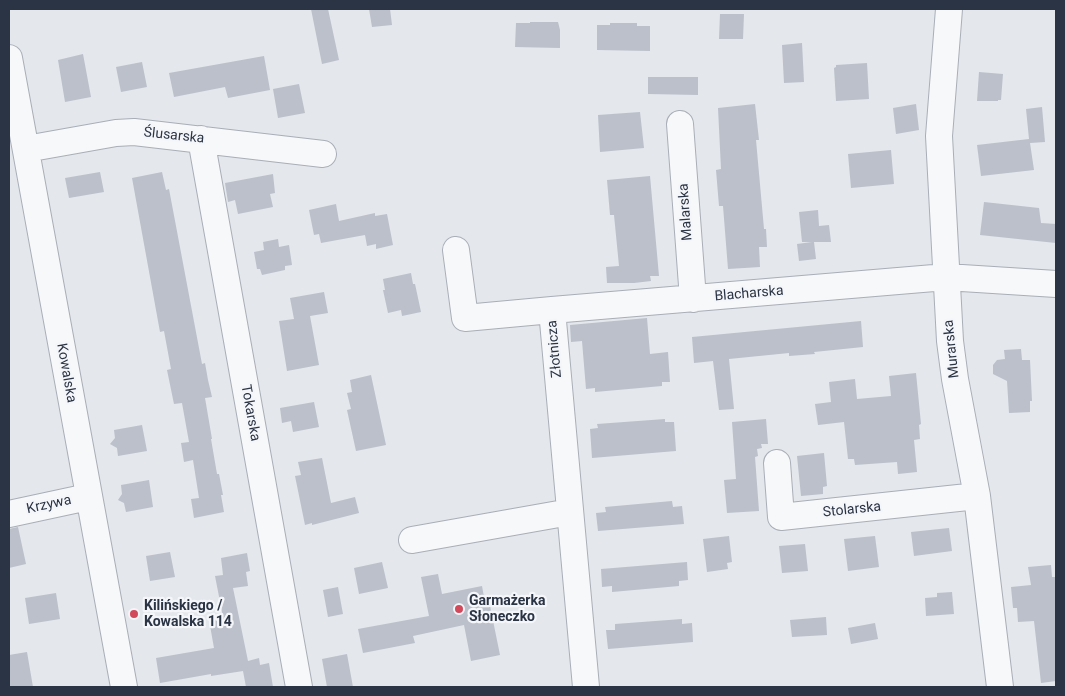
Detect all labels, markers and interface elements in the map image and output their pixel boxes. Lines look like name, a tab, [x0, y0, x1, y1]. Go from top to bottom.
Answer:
street label: Ślusarska	[143, 124, 205, 148]
street label: Malarska	[676, 183, 696, 241]
street label: Blacharska	[714, 283, 784, 305]
street label: Złotnicza	[544, 319, 566, 379]
street label: Murarska	[941, 319, 963, 379]
street label: Kowalska	[53, 342, 79, 404]
street label: Tokarska	[237, 383, 263, 443]
street label: Krzywa	[25, 492, 73, 518]
street label: Stolarska	[822, 499, 882, 521]
place label: Garmażerka Słoneczko	[469, 593, 545, 626]
place label: Kilińskiego / Kowalska 114	[144, 598, 232, 630]
marker: Garmażerka Słoneczko	[453, 603, 465, 615]
marker: Kilińskiego / Kowalska 114	[128, 608, 140, 620]

